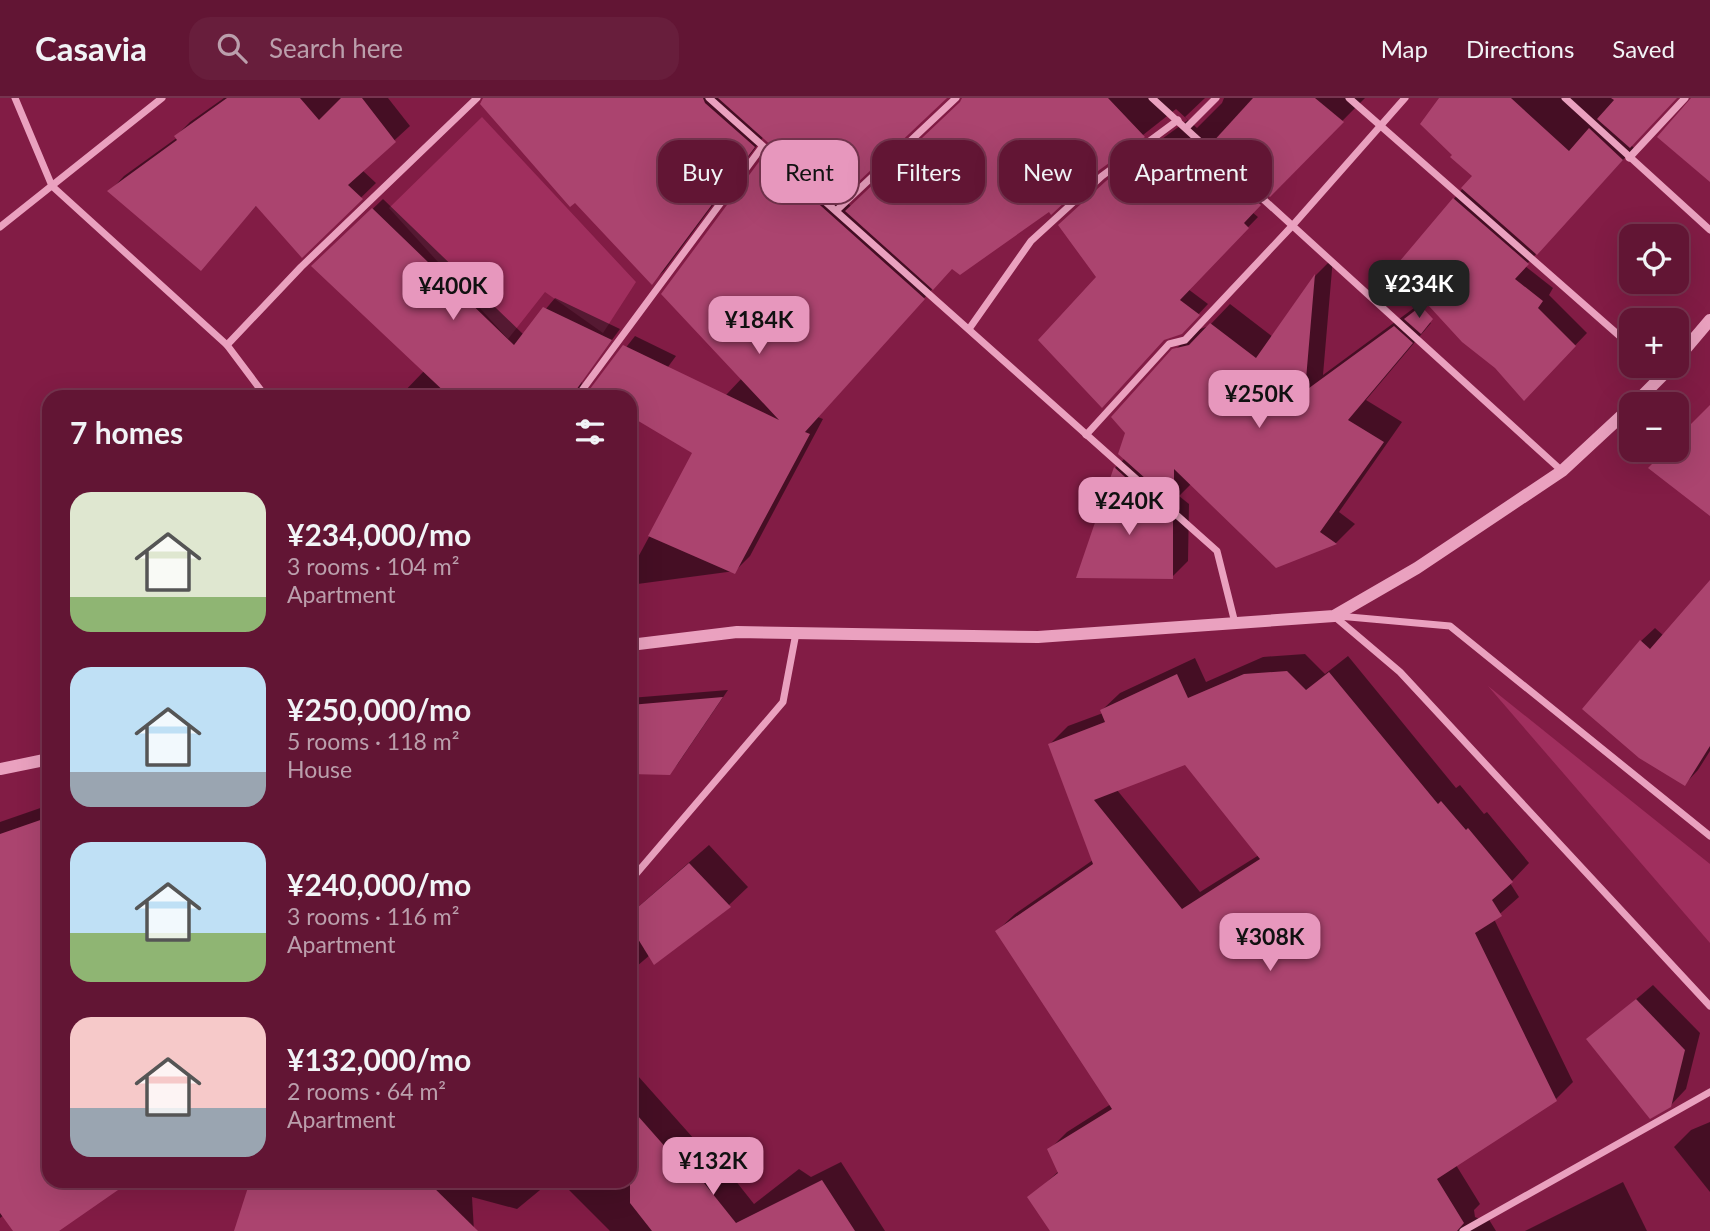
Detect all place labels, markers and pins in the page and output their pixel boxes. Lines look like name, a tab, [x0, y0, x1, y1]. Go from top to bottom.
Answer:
pin: ¥234K	[1370, 260, 1468, 320]
pin: ¥400K	[404, 262, 502, 322]
pin: ¥184K	[710, 296, 808, 356]
pin: ¥250K	[1210, 370, 1308, 430]
pin: ¥240K	[1080, 478, 1178, 537]
pin: ¥308K	[1221, 914, 1319, 973]
pin: ¥132K	[664, 1138, 762, 1197]

